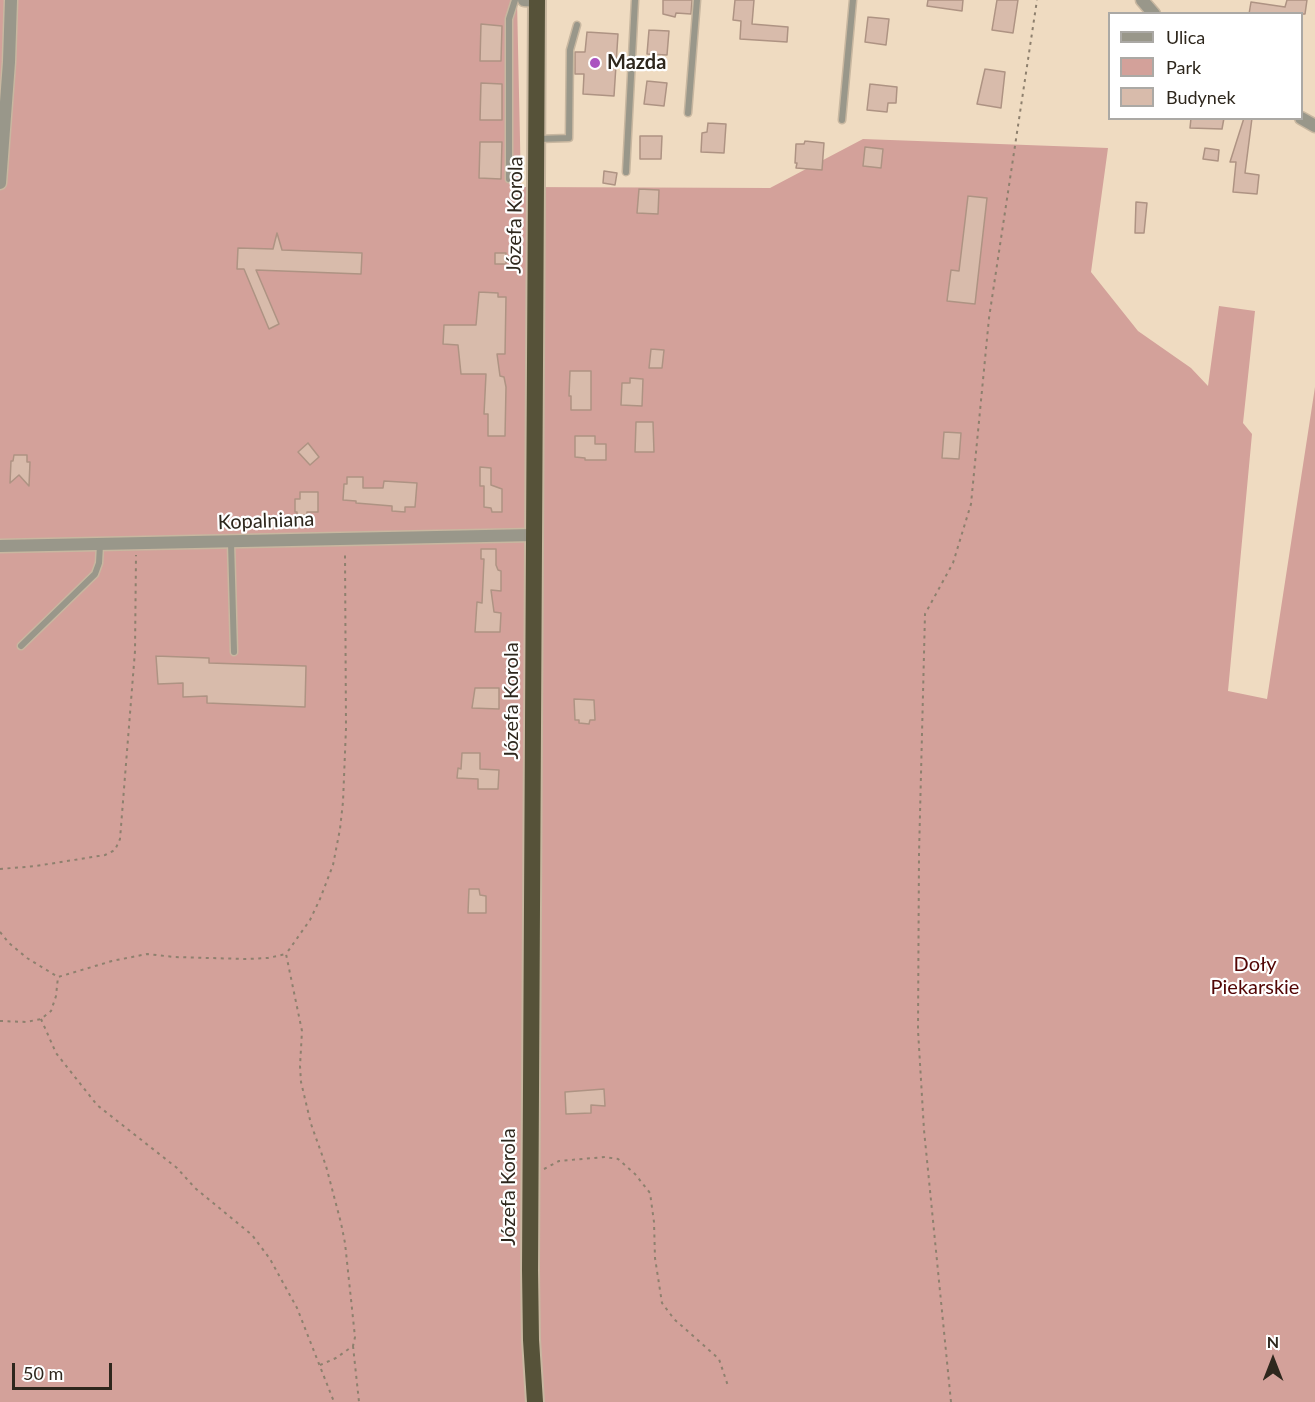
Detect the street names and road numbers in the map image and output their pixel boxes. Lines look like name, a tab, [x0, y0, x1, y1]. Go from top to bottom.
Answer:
street label: Józefa Korola	[502, 156, 528, 274]
street label: Kopalniana	[217, 507, 315, 535]
street label: Józefa Korola	[500, 642, 524, 760]
street label: Józefa Korola	[497, 1128, 521, 1246]

